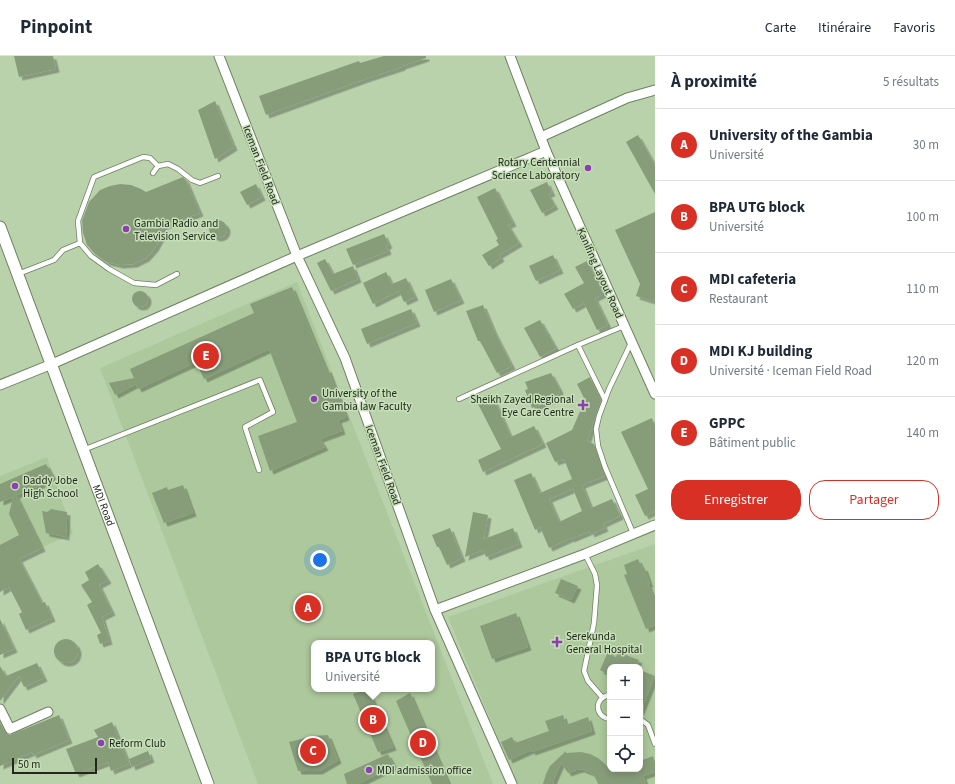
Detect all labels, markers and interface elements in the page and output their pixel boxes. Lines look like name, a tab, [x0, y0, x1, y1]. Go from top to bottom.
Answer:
text: Pinpoint	[20, 14, 92, 41]
text: Carte	[765, 18, 796, 38]
text: Itinéraire	[818, 18, 871, 38]
text: Favoris	[893, 18, 935, 38]
text: À proximité	[671, 70, 757, 94]
text: 5 résultats	[883, 73, 939, 91]
street label: Iceman Field Road	[239, 123, 283, 207]
text: University of the Gambia	[709, 125, 873, 146]
text: A	[680, 136, 688, 154]
text: 30 m	[913, 136, 939, 154]
text: Université	[709, 146, 764, 164]
place label: Rotary Centennial Science Laboratory	[492, 155, 580, 183]
marker: Rotary Centennial Science Laboratory	[583, 163, 593, 173]
text: BPA UTG block	[709, 197, 805, 218]
text: B	[680, 208, 688, 226]
text: 100 m	[906, 208, 939, 226]
place label: Gambia Radio and Television Service	[134, 216, 218, 244]
text: Université	[709, 218, 764, 236]
marker: Gambia Radio and Television Service	[121, 224, 131, 234]
street label: Kanifing Layout Road	[573, 225, 627, 321]
text: MDI cafeteria	[709, 269, 796, 290]
text: C	[680, 280, 688, 298]
text: 110 m	[906, 280, 939, 298]
text: Restaurant	[709, 290, 768, 308]
pin: E	[193, 341, 219, 371]
text: MDI KJ building	[709, 341, 812, 362]
text: D	[680, 352, 688, 370]
text: 120 m	[906, 352, 939, 370]
text: Université · Iceman Field Road	[709, 362, 872, 380]
place label: University of the Gambia law Faculty	[322, 386, 412, 414]
place label: Sheikh Zayed Regional Eye Care Centre	[470, 392, 575, 420]
marker: University of the Gambia law Faculty	[309, 394, 319, 404]
marker: Sheikh Zayed Regional Eye Care Centre	[577, 399, 589, 411]
text: GPPC	[709, 413, 745, 434]
street label: Iceman Field Road	[362, 423, 404, 507]
text: E	[680, 424, 688, 442]
text: 140 m	[906, 424, 939, 442]
text: Bâtiment public	[709, 434, 796, 452]
place label: Daddy Jobe High School	[23, 473, 78, 501]
button: Enregistrer	[671, 480, 801, 520]
button: Partager	[809, 480, 939, 520]
marker: Daddy Jobe High School	[10, 481, 20, 491]
street label: MDI Road	[89, 482, 119, 528]
your location	[310, 550, 330, 570]
pin: A	[295, 593, 321, 623]
place label: Serekunda General Hospital	[566, 629, 642, 657]
marker: Serekunda General Hospital	[551, 636, 563, 648]
popup	[311, 640, 435, 692]
text: BPA UTG block	[325, 647, 421, 668]
map controls	[607, 664, 643, 772]
button: +	[607, 664, 643, 700]
text: Université	[325, 668, 380, 686]
button: −	[607, 700, 643, 736]
pin: B	[360, 705, 386, 735]
pin: D	[410, 728, 436, 758]
place label: Reform Club	[109, 736, 166, 751]
pin: C	[300, 736, 326, 766]
button: locate	[607, 736, 643, 772]
marker: Reform Club	[96, 738, 106, 748]
scale bar	[12, 756, 97, 775]
text: 50 m	[18, 757, 40, 772]
place label: MDI admission office	[377, 763, 472, 778]
marker: MDI admission office	[364, 765, 374, 775]

